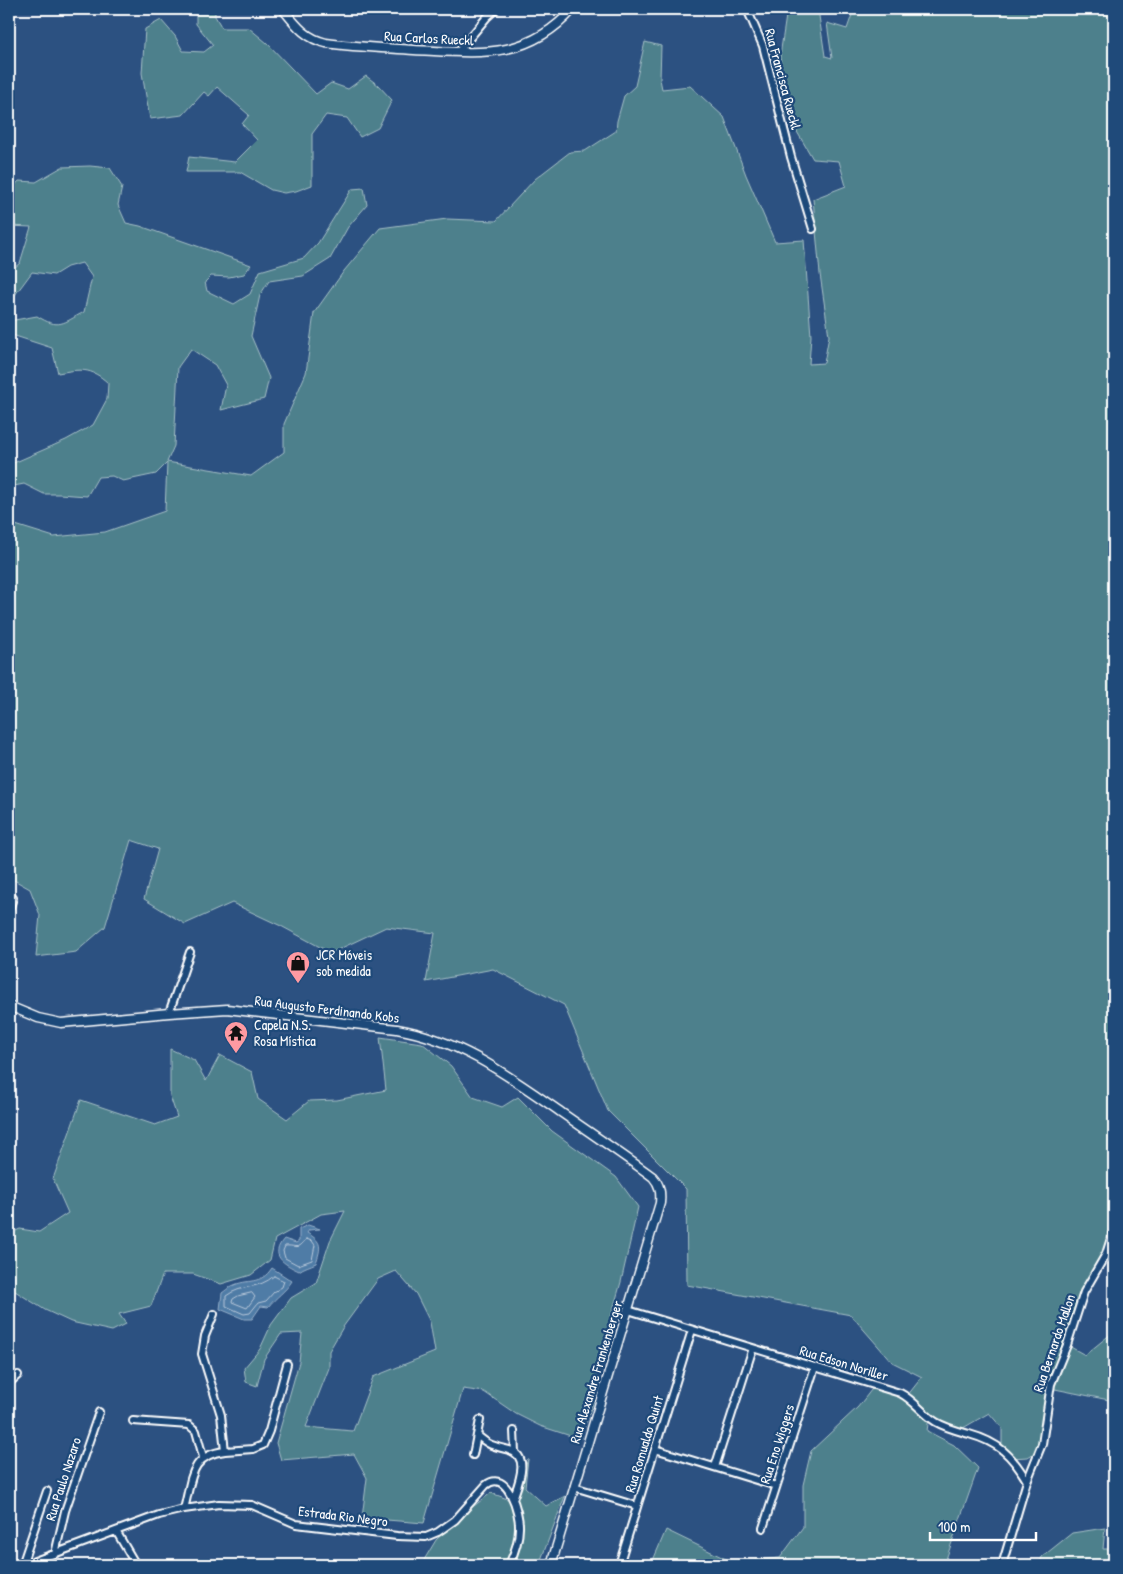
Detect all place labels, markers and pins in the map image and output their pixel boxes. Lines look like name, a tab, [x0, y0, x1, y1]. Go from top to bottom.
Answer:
place label: JCR Móveis sob medida	[316, 945, 372, 980]
shop icon: JCR Móveis sob medida	[285, 950, 311, 984]
place label: Capela N.S. Rosa Mística	[254, 1015, 316, 1050]
temple icon: Capela N.S. Rosa Mística	[223, 1020, 249, 1054]

